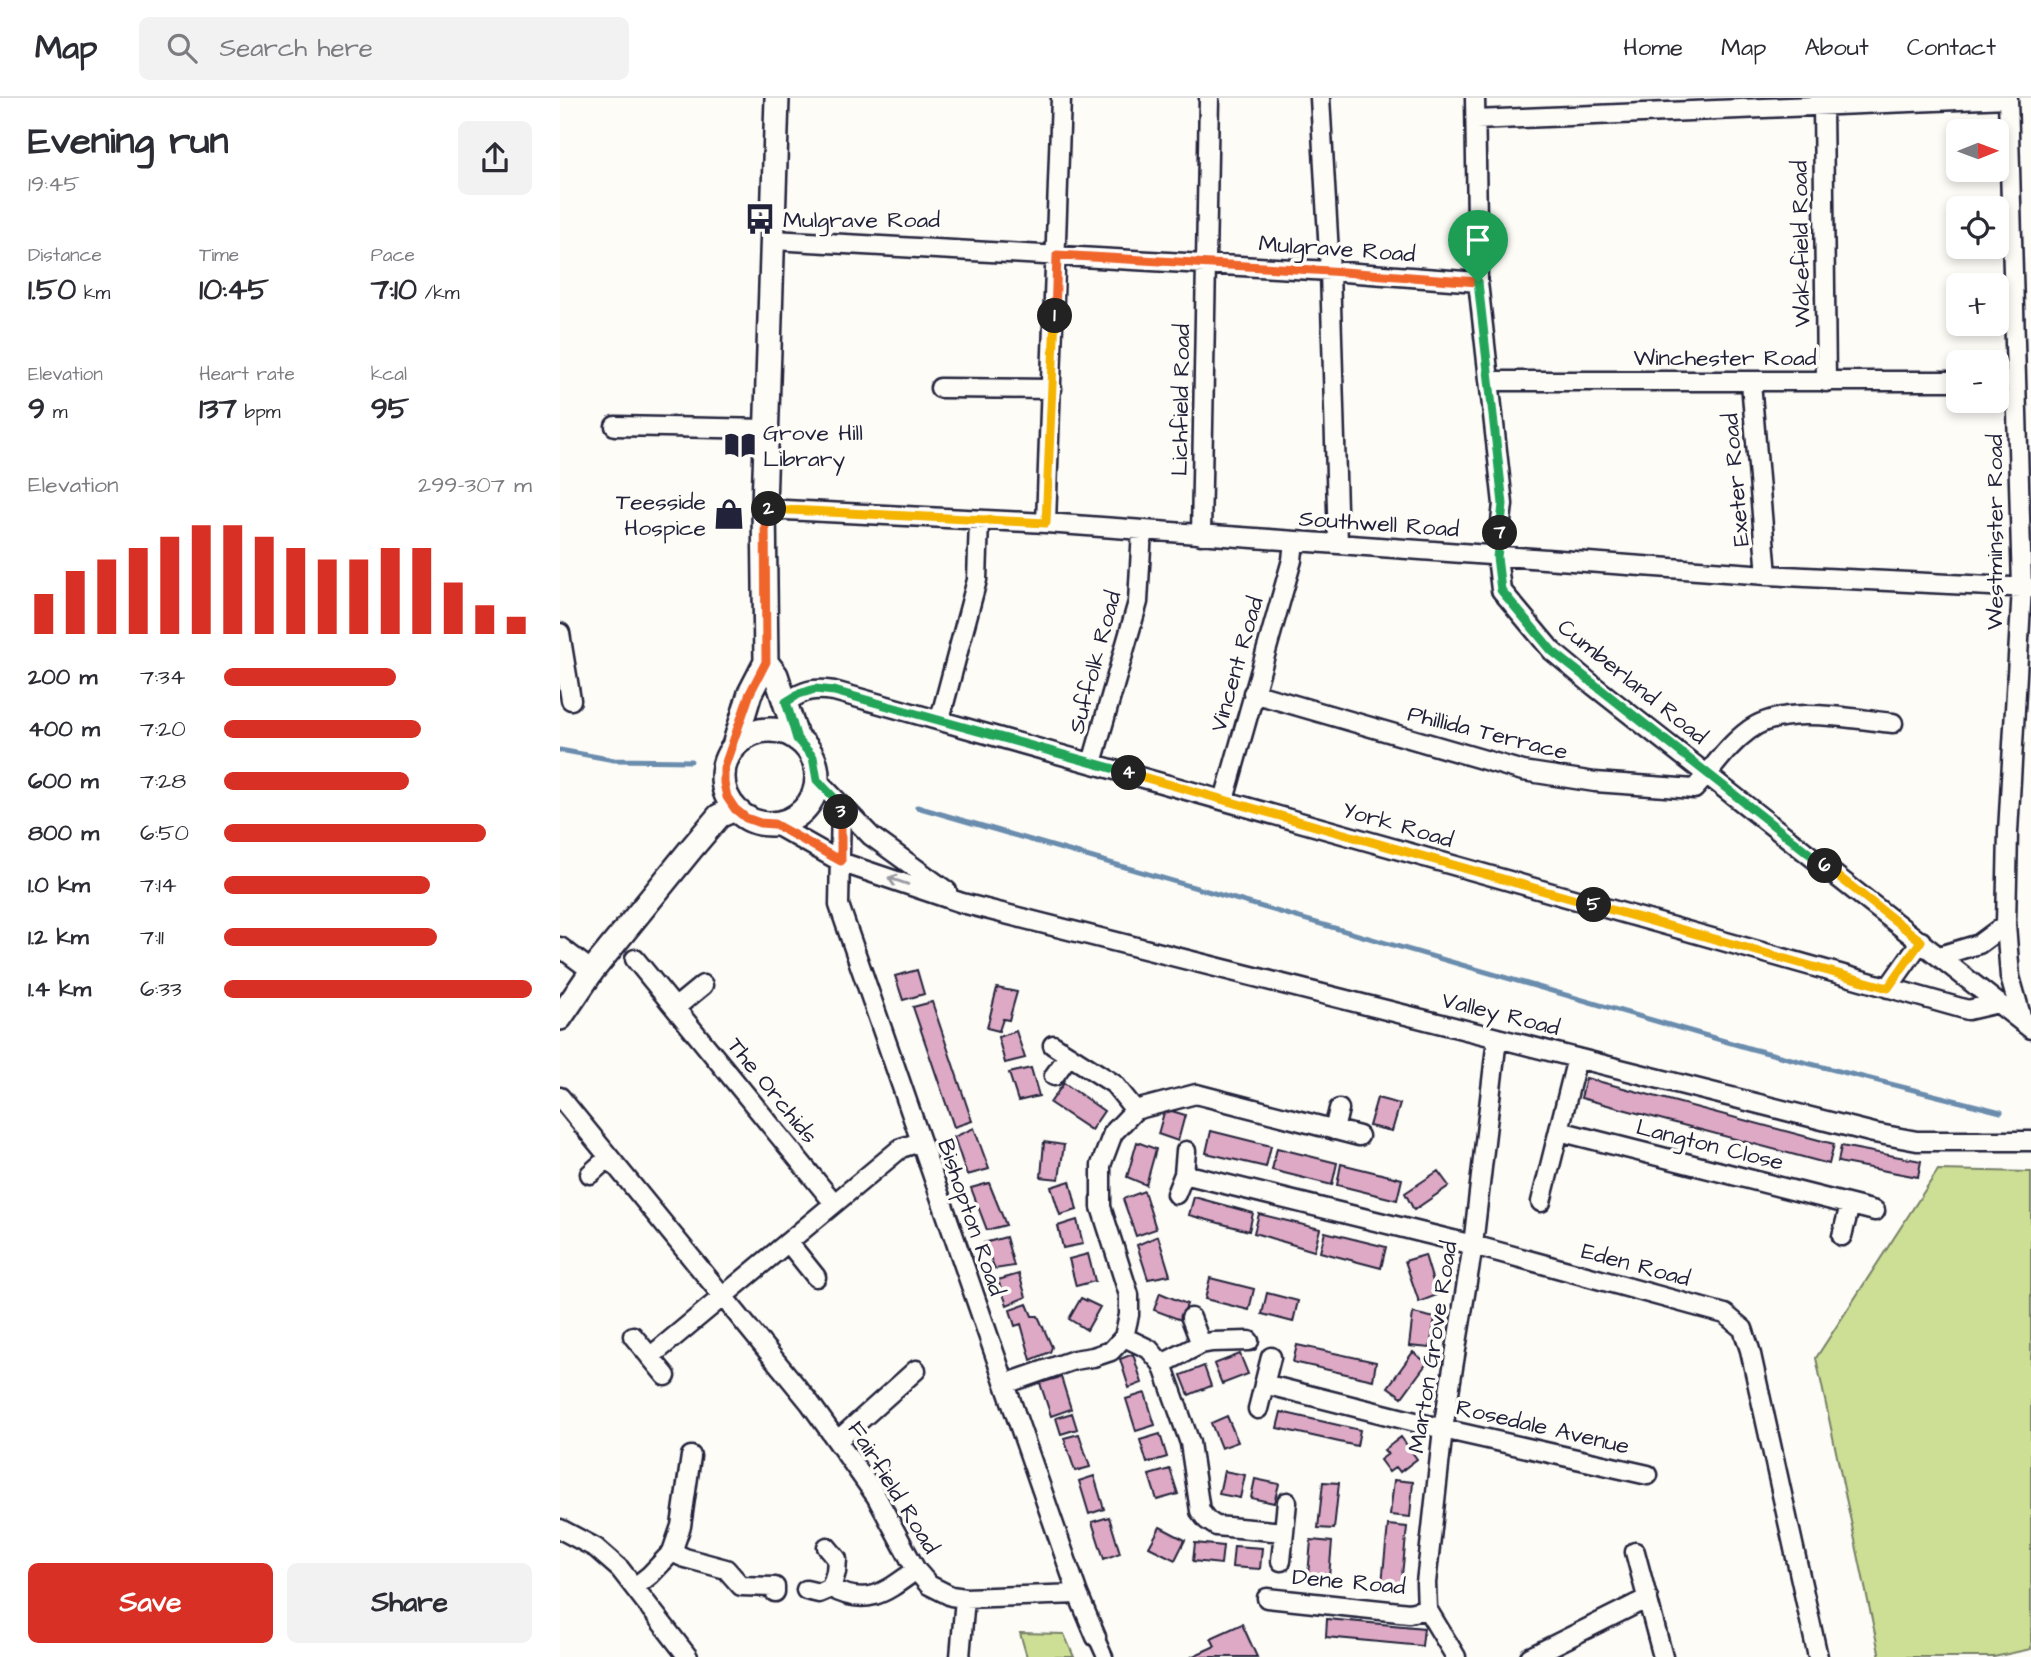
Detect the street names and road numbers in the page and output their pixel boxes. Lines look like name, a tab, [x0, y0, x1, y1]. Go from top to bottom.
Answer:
street label: Wakefield Road	[1784, 160, 1818, 328]
street label: Mulgrave Road	[1257, 228, 1417, 271]
street label: Lichfield Road	[1164, 323, 1198, 476]
street label: Winchester Road	[1633, 342, 1817, 374]
street label: Exeter Road	[1714, 412, 1758, 548]
street label: Westminster Road	[1979, 434, 2011, 630]
street label: Southwell Road	[1298, 502, 1460, 546]
street label: Suffolk Road	[1061, 587, 1129, 737]
street label: Vincent Road	[1202, 593, 1272, 736]
street label: Cumberland Road	[1551, 611, 1714, 752]
street label: Phillida Terrace	[1404, 698, 1571, 768]
street label: York Road	[1338, 794, 1457, 856]
street label: Valley Road	[1438, 984, 1563, 1045]
street label: The Orchids	[719, 1031, 825, 1151]
street label: Langton Close	[1633, 1111, 1787, 1180]
street label: Bishopton Road	[929, 1134, 1013, 1300]
street label: Eden Road	[1578, 1235, 1694, 1295]
street label: Marton Grove Road	[1400, 1239, 1466, 1456]
street label: Rosedale Avenue	[1453, 1391, 1633, 1462]
street label: Fairfield Road	[840, 1415, 947, 1560]
street label: Dene Road	[1291, 1561, 1407, 1603]

